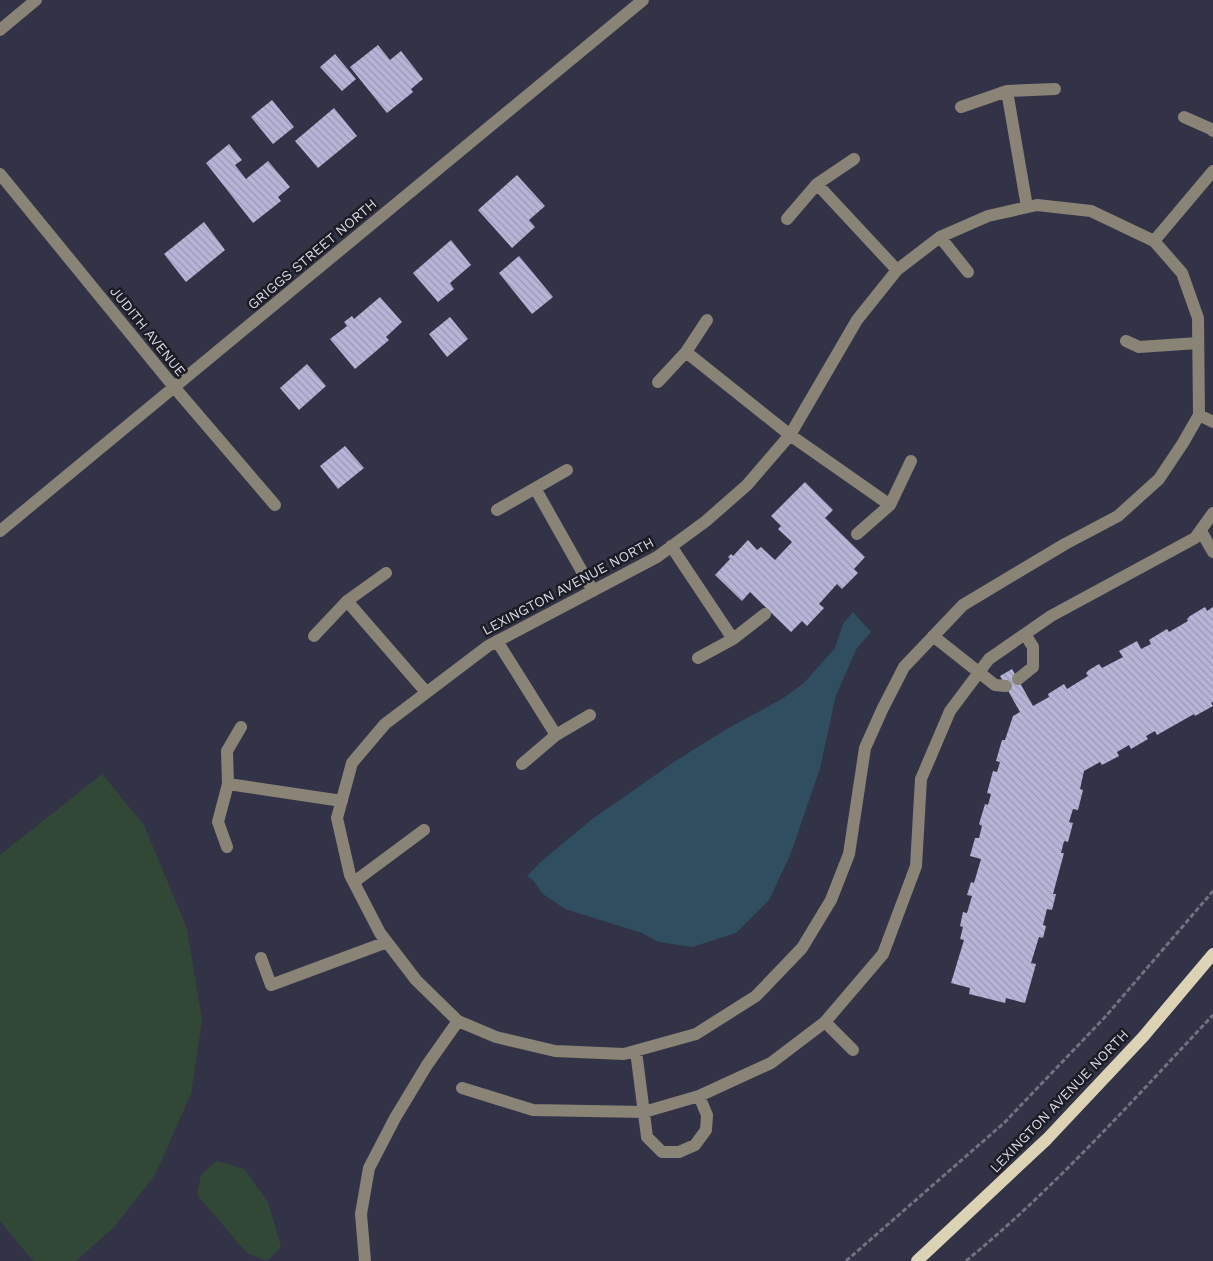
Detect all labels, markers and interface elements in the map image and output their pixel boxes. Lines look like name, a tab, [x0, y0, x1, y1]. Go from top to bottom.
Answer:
street label: GRIGGS STREET NORTH	[244, 195, 380, 313]
street label: JUDITH AVENUE	[107, 283, 189, 379]
street label: LEXINGTON AVENUE NORTH	[479, 534, 657, 638]
street label: LEXINGTON AVENUE NORTH	[987, 1026, 1131, 1176]

